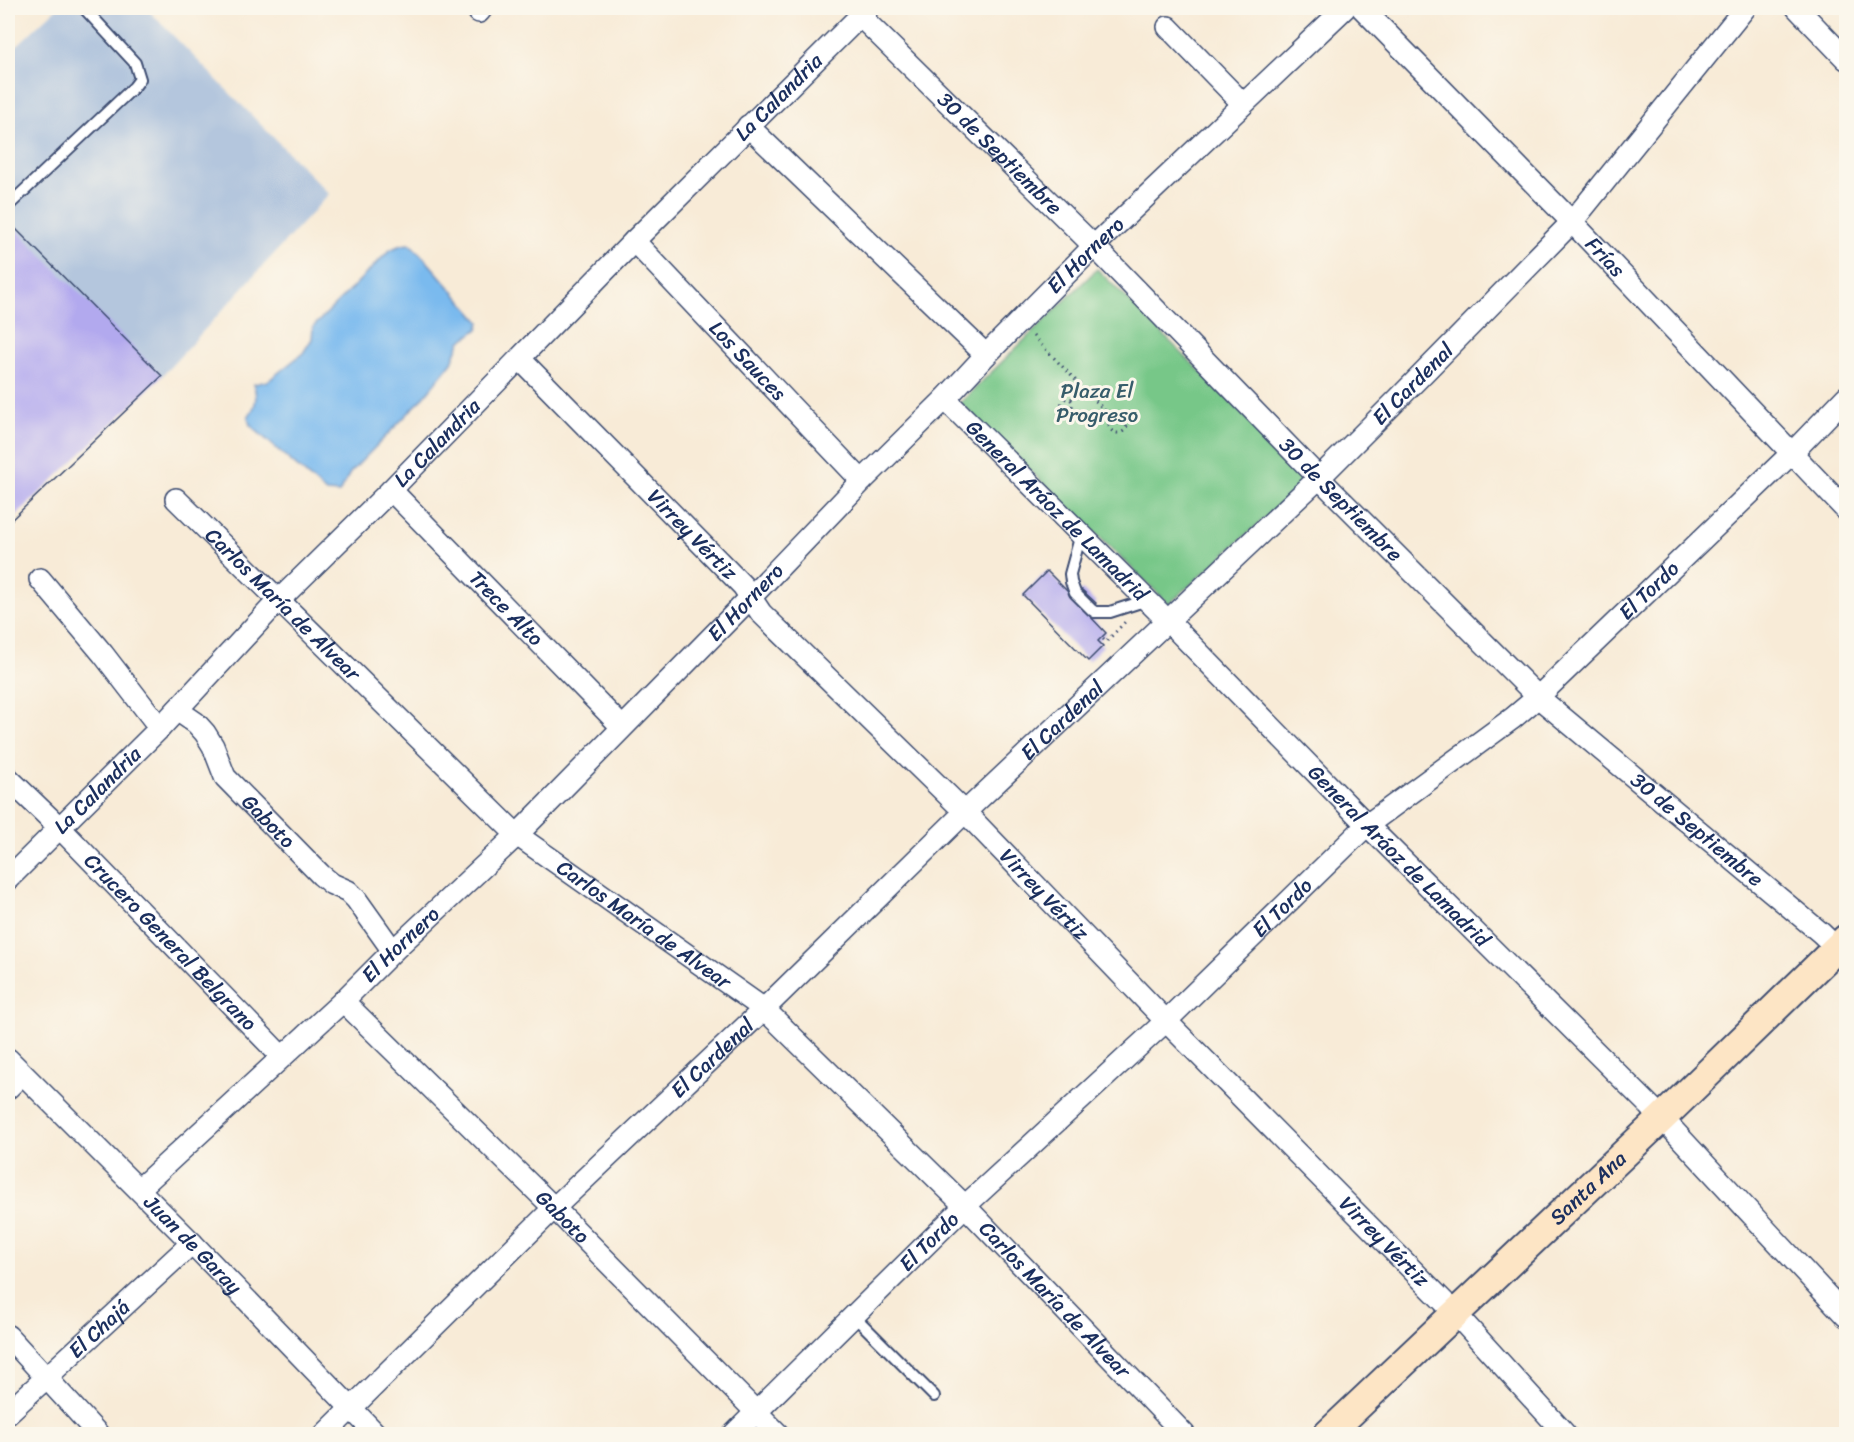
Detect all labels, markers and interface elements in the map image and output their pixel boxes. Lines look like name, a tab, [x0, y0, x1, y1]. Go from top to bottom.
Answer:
street label: La Calandria	[725, 43, 832, 150]
street label: 30 de Septiembre	[928, 82, 1072, 225]
street label: El Hornero	[1037, 207, 1134, 303]
street label: Frías	[1576, 227, 1635, 287]
street label: Los Sauces	[699, 311, 796, 410]
street label: El Cardenal	[1362, 332, 1464, 435]
park label: Plaza El Progreso	[1056, 372, 1138, 434]
street label: La Calandria	[384, 389, 491, 497]
street label: General Aráoz de Lamadrid	[956, 410, 1159, 612]
street label: 30 de Septiembre	[1269, 428, 1412, 571]
street label: Virrey Vértiz	[638, 479, 747, 590]
street label: Carlos María de Alvear	[196, 518, 371, 692]
street label: El Tordo	[1609, 551, 1689, 630]
street label: El Hornero	[698, 554, 793, 651]
street label: Trece Alto	[459, 561, 553, 656]
street label: El Cardenal	[1011, 670, 1114, 770]
street label: La Calandria	[44, 736, 151, 844]
street label: General Aráoz de Lamadrid	[1298, 755, 1501, 958]
street label: 30 de Septiembre	[1622, 762, 1772, 897]
street label: Gaboto	[232, 785, 305, 858]
street label: Virrey Vértiz	[990, 839, 1099, 950]
street label: Crucero General Belgrano	[74, 844, 267, 1040]
street label: Carlos María de Alvear	[548, 849, 741, 1000]
street label: El Tordo	[1242, 868, 1322, 947]
street label: El Hornero	[352, 897, 449, 992]
street label: El Cardenal	[661, 1007, 764, 1108]
street label: Santa Ana	[1540, 1141, 1636, 1235]
street label: Gaboto	[526, 1180, 599, 1253]
street label: Juan de Garay	[134, 1185, 252, 1304]
street label: Virrey Vértiz	[1329, 1186, 1439, 1297]
street label: El Tordo	[889, 1202, 969, 1281]
street label: Carlos María de Alvear	[969, 1212, 1141, 1388]
street label: El Chajá	[59, 1289, 140, 1368]

